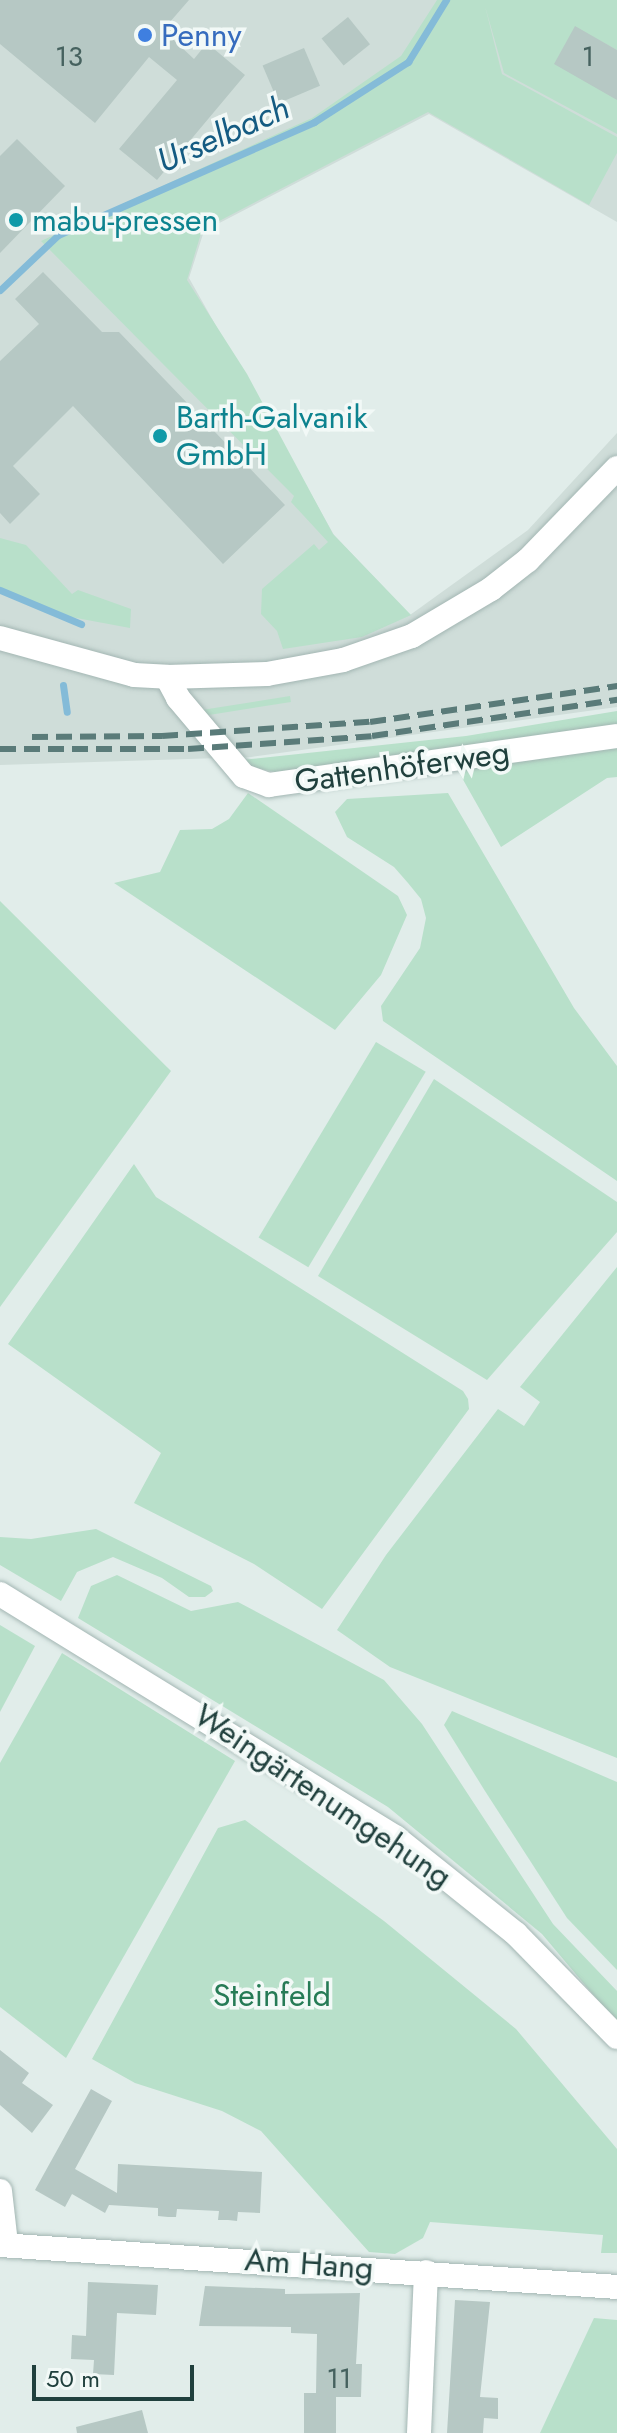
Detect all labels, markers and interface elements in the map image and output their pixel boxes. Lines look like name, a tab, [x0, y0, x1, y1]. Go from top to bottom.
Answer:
place label: Penny	[161, 16, 242, 54]
marker: Penny	[136, 26, 154, 44]
house number: 13	[55, 40, 83, 74]
house number: 1	[582, 40, 594, 74]
water label: Urselbach	[151, 87, 295, 181]
place label: mabu-pressen	[32, 201, 218, 239]
marker: mabu-pressen	[7, 211, 25, 229]
place label: Barth-Galvanik GmbH	[176, 399, 368, 474]
marker: Barth-Galvanik GmbH	[151, 427, 169, 445]
street label: Gattenhöferweg	[292, 733, 512, 801]
street label: Weingärtenumgehung	[187, 1696, 459, 1896]
park label: Steinfeld	[213, 1976, 331, 2014]
street label: Am Hang	[243, 2240, 375, 2288]
scale bar	[36, 2349, 198, 2399]
text: 50 m	[46, 2361, 100, 2396]
house number: 11	[326, 2362, 352, 2396]

